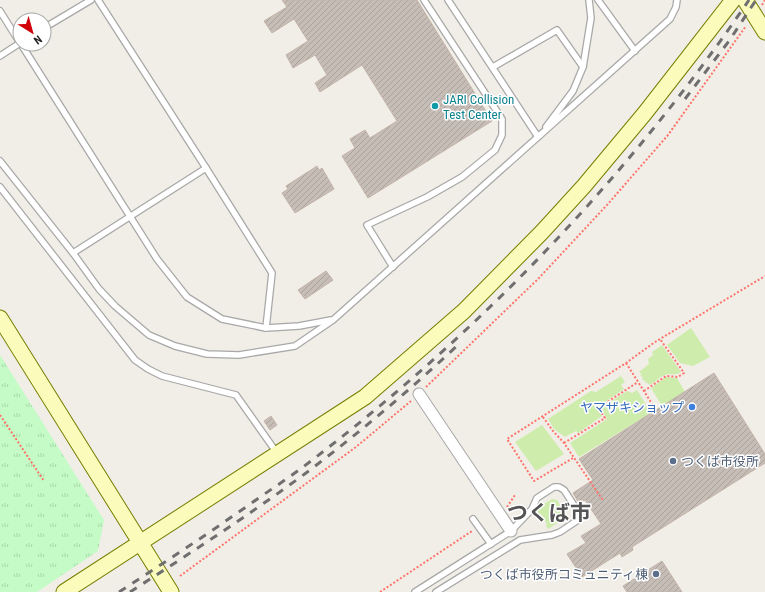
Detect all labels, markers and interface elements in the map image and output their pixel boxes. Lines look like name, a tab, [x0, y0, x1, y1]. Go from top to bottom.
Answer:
north arrow	[12, 12, 52, 52]
text: N	[31, 32, 44, 47]
place label: JARI Collision Test Center	[443, 92, 514, 122]
marker: JARI Collision Test Center	[430, 101, 440, 111]
place label: ヤマザキショップ	[580, 400, 684, 415]
marker: ヤマザキショップ	[687, 402, 697, 412]
place label: つくば市役所	[681, 454, 759, 469]
marker: つくば市役所	[668, 456, 678, 466]
district label: つくば市	[507, 501, 591, 525]
place label: つくば市役所コミュニティ棟	[480, 567, 648, 582]
marker: つくば市役所コミュニティ棟	[651, 569, 661, 579]

